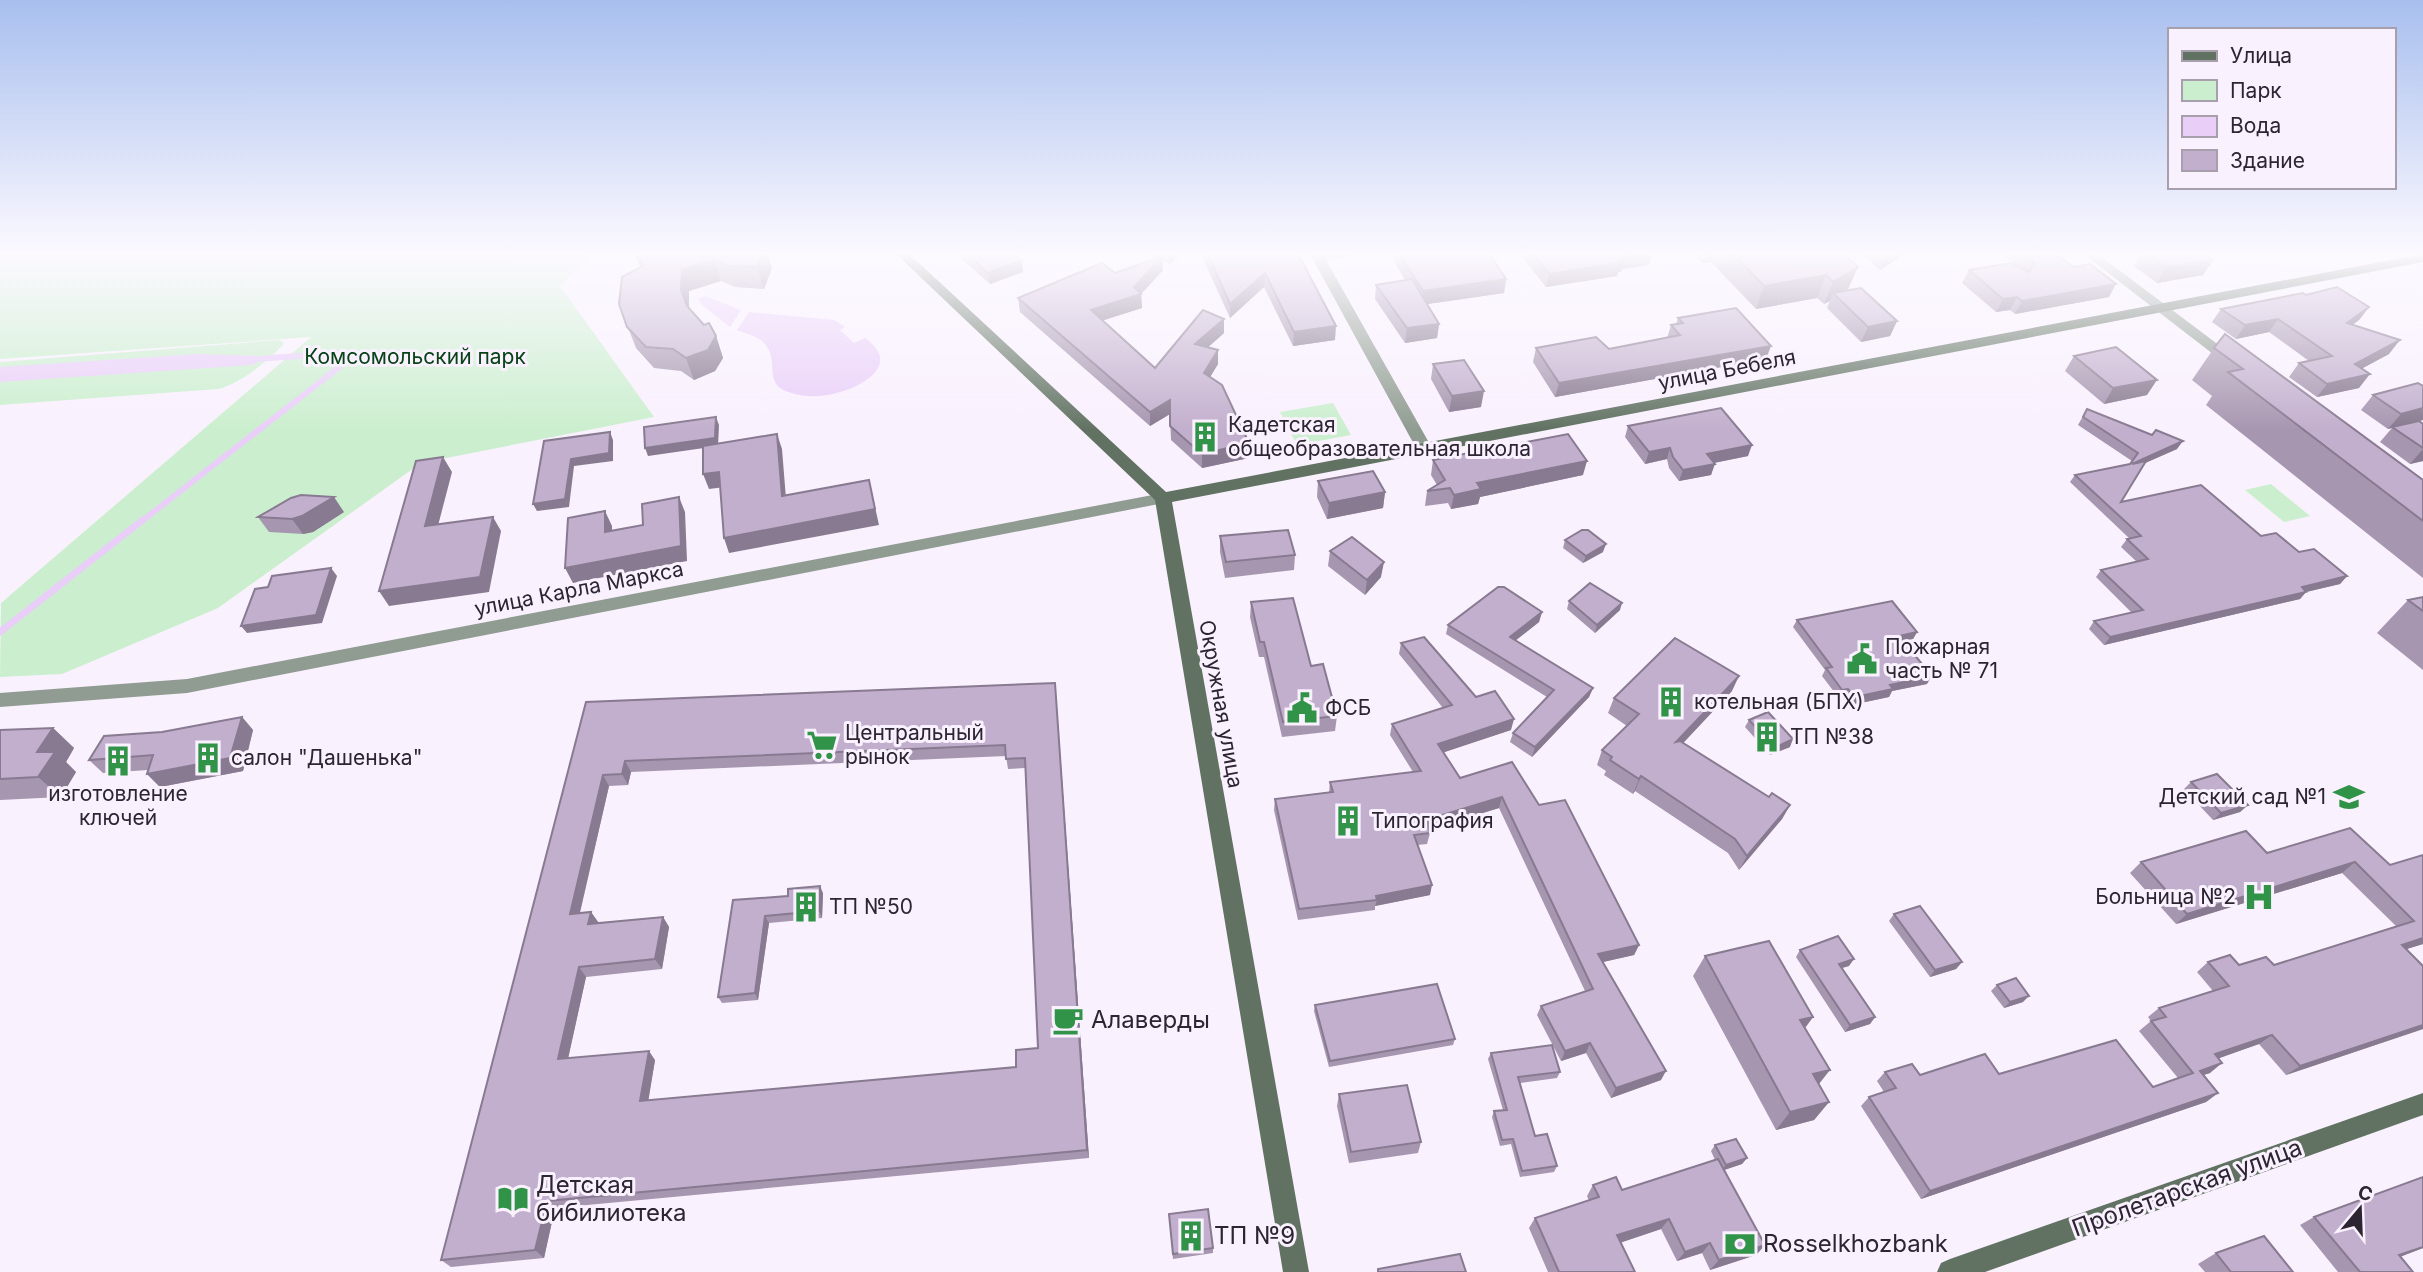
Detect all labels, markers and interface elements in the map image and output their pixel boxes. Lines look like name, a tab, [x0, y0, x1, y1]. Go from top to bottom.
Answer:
legend	[2168, 28, 2395, 189]
text: Улица	[2230, 43, 2292, 68]
text: Парк	[2230, 78, 2282, 103]
text: Вода	[2230, 113, 2281, 138]
text: Здание	[2230, 148, 2305, 173]
park label: Комсомольский парк	[304, 344, 526, 369]
street label: улица Бебеля	[1656, 344, 1798, 395]
place label: Кадетская общеобразовательная школа	[1228, 412, 1531, 461]
building icon: Кадетская общеобразовательная школа	[1188, 420, 1222, 454]
street label: улица Карла Маркса	[472, 556, 686, 621]
street label: Окружная улица	[1194, 618, 1249, 790]
place label: Пожарная часть № 71	[1885, 634, 1998, 683]
public building icon: Пожарная часть № 71	[1845, 642, 1879, 676]
building icon: котельная (БПХ)	[1654, 685, 1688, 719]
place label: котельная (БПХ)	[1694, 689, 1864, 714]
public building icon: ФСБ	[1285, 691, 1319, 725]
place label: ФСБ	[1325, 695, 1371, 720]
place label: Центральный рынок	[845, 720, 984, 769]
building icon: ТП №38	[1750, 720, 1784, 754]
place label: ТП №38	[1790, 724, 1874, 749]
supermarket icon: Центральный рынок	[805, 728, 839, 762]
building icon: салон "Дашенька"	[191, 741, 225, 775]
building icon: изготовление ключей	[101, 744, 135, 778]
place label: салон "Дашенька"	[231, 745, 422, 770]
school or university icon: Детский сад №1	[2332, 780, 2366, 814]
place label: изготовление ключей	[48, 781, 188, 830]
place label: Детский сад №1	[2158, 784, 2326, 809]
building icon: Типография	[1331, 804, 1365, 838]
place label: Типография	[1371, 808, 1494, 833]
hospital icon: Больница №2	[2242, 880, 2276, 914]
place label: Больница №2	[2095, 884, 2236, 909]
building icon: ТП №50	[789, 890, 823, 924]
place label: ТП №50	[829, 894, 913, 919]
cafe icon: Алаверды	[1051, 1003, 1085, 1037]
place label: Алаверды	[1091, 1005, 1210, 1034]
street label: Пролетарская улица	[2068, 1132, 2306, 1243]
place label: Детская бибилиотека	[536, 1170, 686, 1227]
north arrow	[2325, 1174, 2395, 1244]
text: С	[2355, 1180, 2376, 1207]
library icon: Детская бибилиотека	[496, 1182, 530, 1216]
building icon: ТП №9	[1174, 1219, 1208, 1253]
place label: ТП №9	[1214, 1221, 1295, 1250]
bank icon: Rosselkhozbank	[1723, 1227, 1757, 1261]
place label: Rosselkhozbank	[1763, 1229, 1948, 1258]

